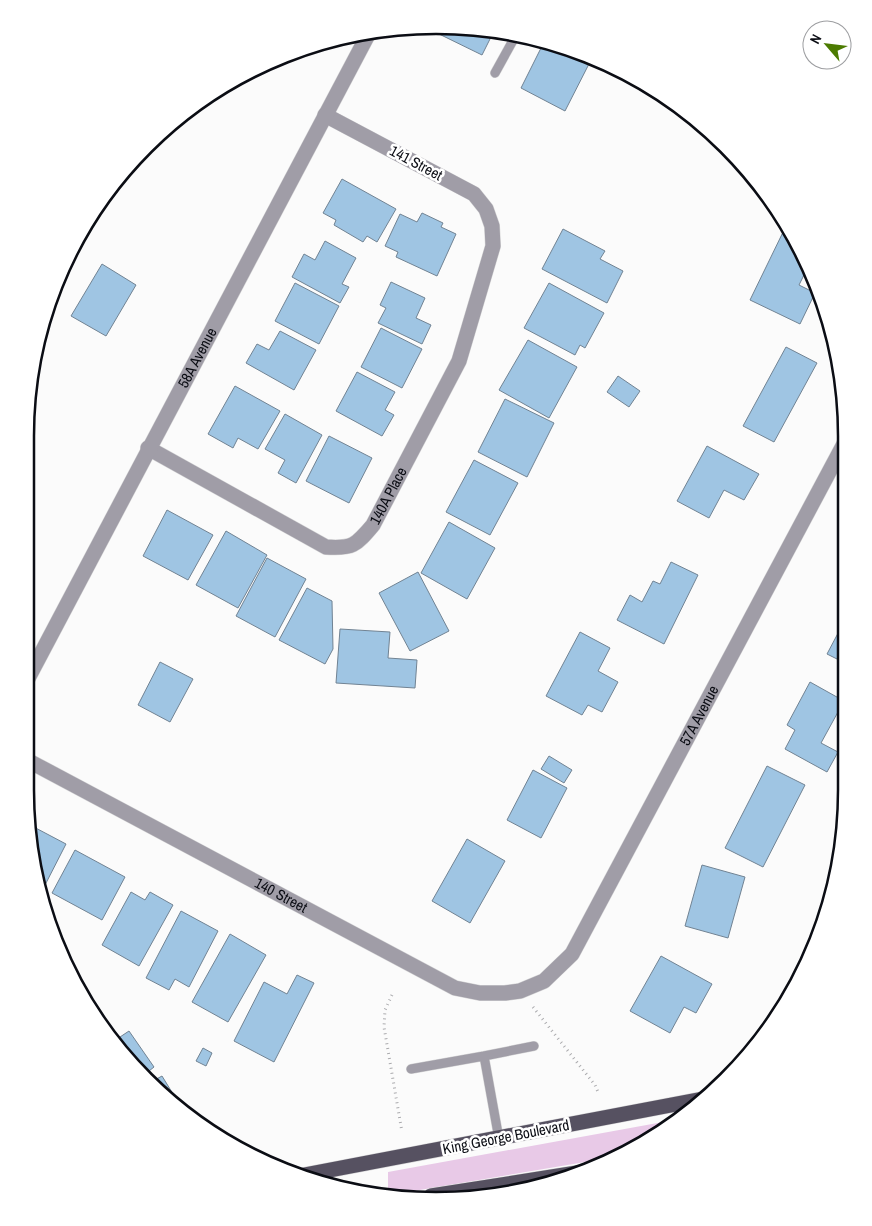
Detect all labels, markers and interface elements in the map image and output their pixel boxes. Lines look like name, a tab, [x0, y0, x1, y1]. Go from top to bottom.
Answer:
north arrow	[802, 20, 852, 70]
text: N	[806, 31, 825, 47]
street label: 141 Street	[386, 140, 447, 185]
street label: 58A Avenue	[172, 324, 222, 391]
street label: 140A Place	[364, 463, 412, 528]
street label: 57A Avenue	[674, 681, 724, 749]
street label: 140 Street	[251, 872, 312, 918]
street label: King George Boulevard	[441, 1114, 571, 1159]

